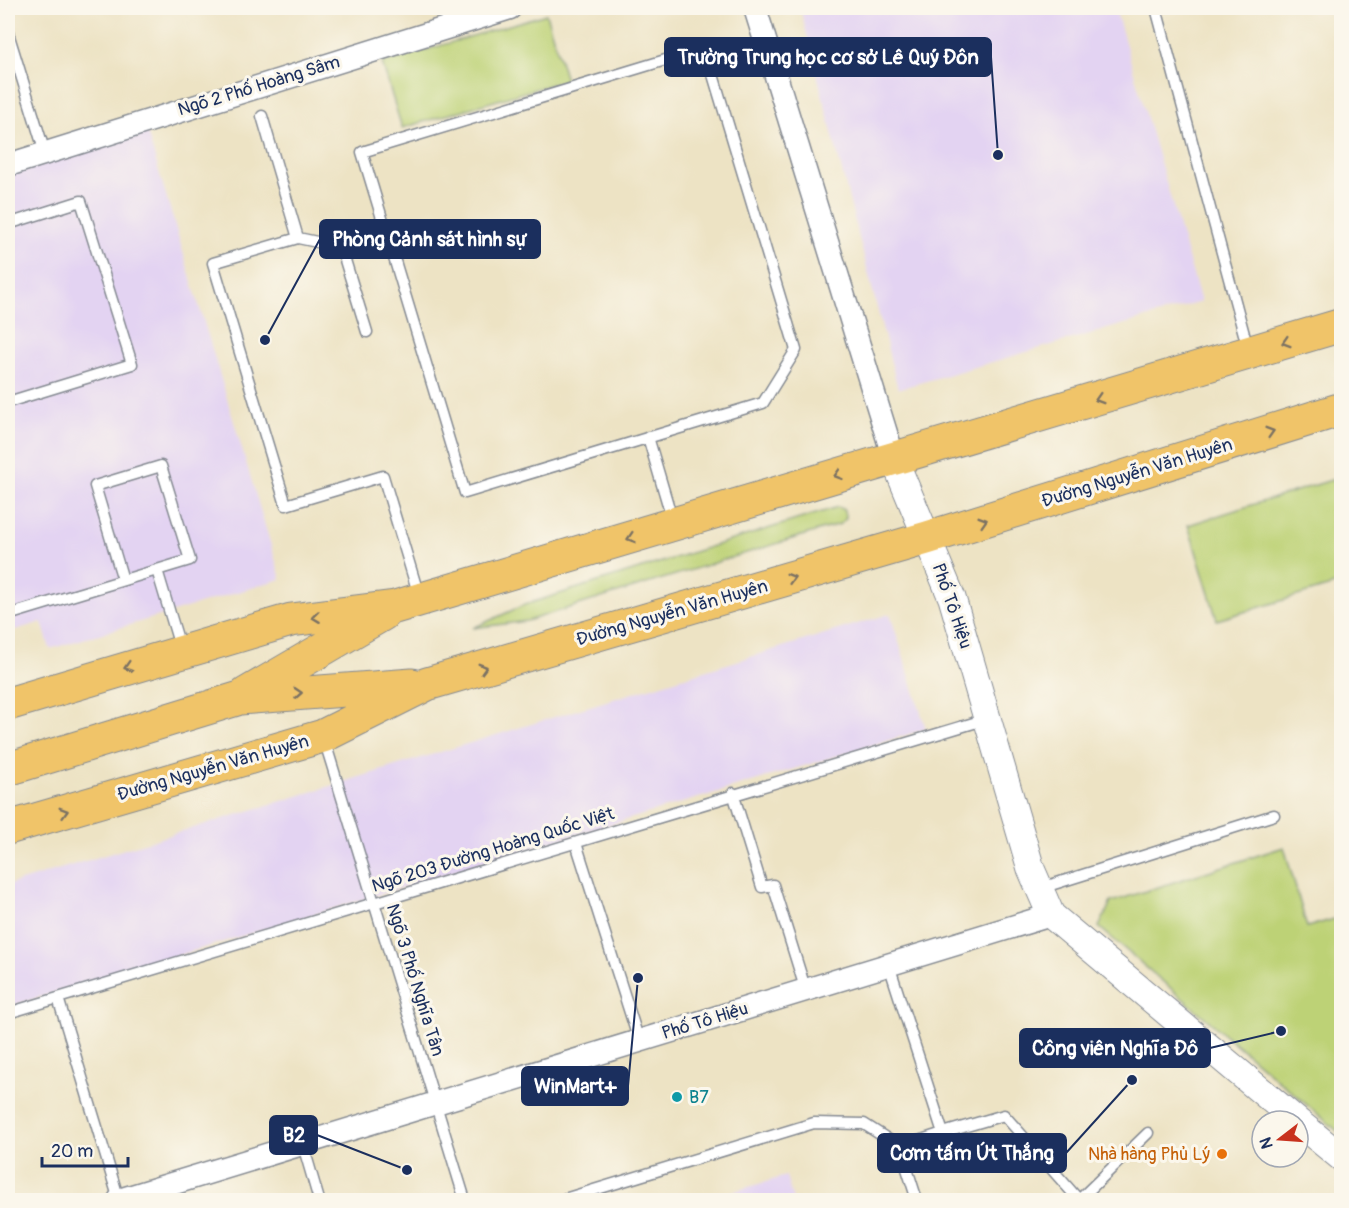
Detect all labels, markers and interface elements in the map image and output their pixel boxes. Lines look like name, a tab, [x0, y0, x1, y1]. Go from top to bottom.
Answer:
callout: Trường Trung học cơ sở Lê Quý Đôn	[665, 38, 991, 76]
text: Trường Trung học cơ sở Lê Quý Đôn	[676, 45, 979, 70]
street label: Ngõ 2 Phố Hoàng Sâm	[175, 50, 343, 122]
callout: Phòng Cảnh sát hình sự	[320, 220, 540, 258]
text: Phòng Cảnh sát hình sự	[332, 227, 528, 252]
one-way arrow	[1281, 335, 1291, 347]
one-way arrow	[1094, 392, 1105, 404]
one-way arrow	[1264, 427, 1275, 439]
street label: Đường Nguyễn Văn Huyên	[1039, 433, 1235, 513]
one-way arrow	[833, 468, 844, 480]
one-way arrow	[977, 516, 988, 528]
one-way arrow	[626, 531, 637, 543]
street label: Phố Tô Hiệu	[927, 560, 977, 652]
one-way arrow	[785, 573, 796, 585]
street label: Đường Nguyễn Văn Huyên	[573, 575, 771, 651]
one-way arrow	[311, 610, 320, 622]
one-way arrow	[123, 660, 134, 672]
one-way arrow	[477, 663, 488, 675]
one-way arrow	[294, 687, 303, 700]
street label: Đường Nguyễn Văn Huyên	[114, 730, 312, 806]
street label: Ngõ 203 Đường Hoàng Quốc Việt	[369, 802, 618, 898]
one-way arrow	[58, 807, 69, 819]
street label: Ngõ 3 Phố Nghĩa Tân	[381, 901, 449, 1059]
street label: Phố Tô Hiệu	[659, 997, 751, 1045]
callout: Công viên Nghĩa Đô	[1020, 1029, 1210, 1067]
text: Công viên Nghĩa Đô	[1032, 1036, 1198, 1061]
callout: WinMart+	[522, 1067, 628, 1105]
text: WinMart+	[534, 1074, 618, 1099]
place label: B7	[689, 1086, 709, 1109]
marker: B7	[670, 1090, 684, 1104]
north arrow	[1250, 1109, 1310, 1169]
callout: B2	[270, 1116, 317, 1154]
text: B2	[283, 1123, 305, 1148]
scale bar	[42, 1130, 128, 1168]
callout: Cơm tấm Út Thắng	[878, 1134, 1066, 1172]
text: N	[1255, 1135, 1278, 1151]
text: 20 m	[51, 1140, 93, 1163]
text: Cơm tấm Út Thắng	[890, 1141, 1054, 1166]
place label: Nhà hàng Phủ Lý	[1088, 1143, 1210, 1166]
marker: Nhà hàng Phủ Lý	[1215, 1147, 1229, 1161]

